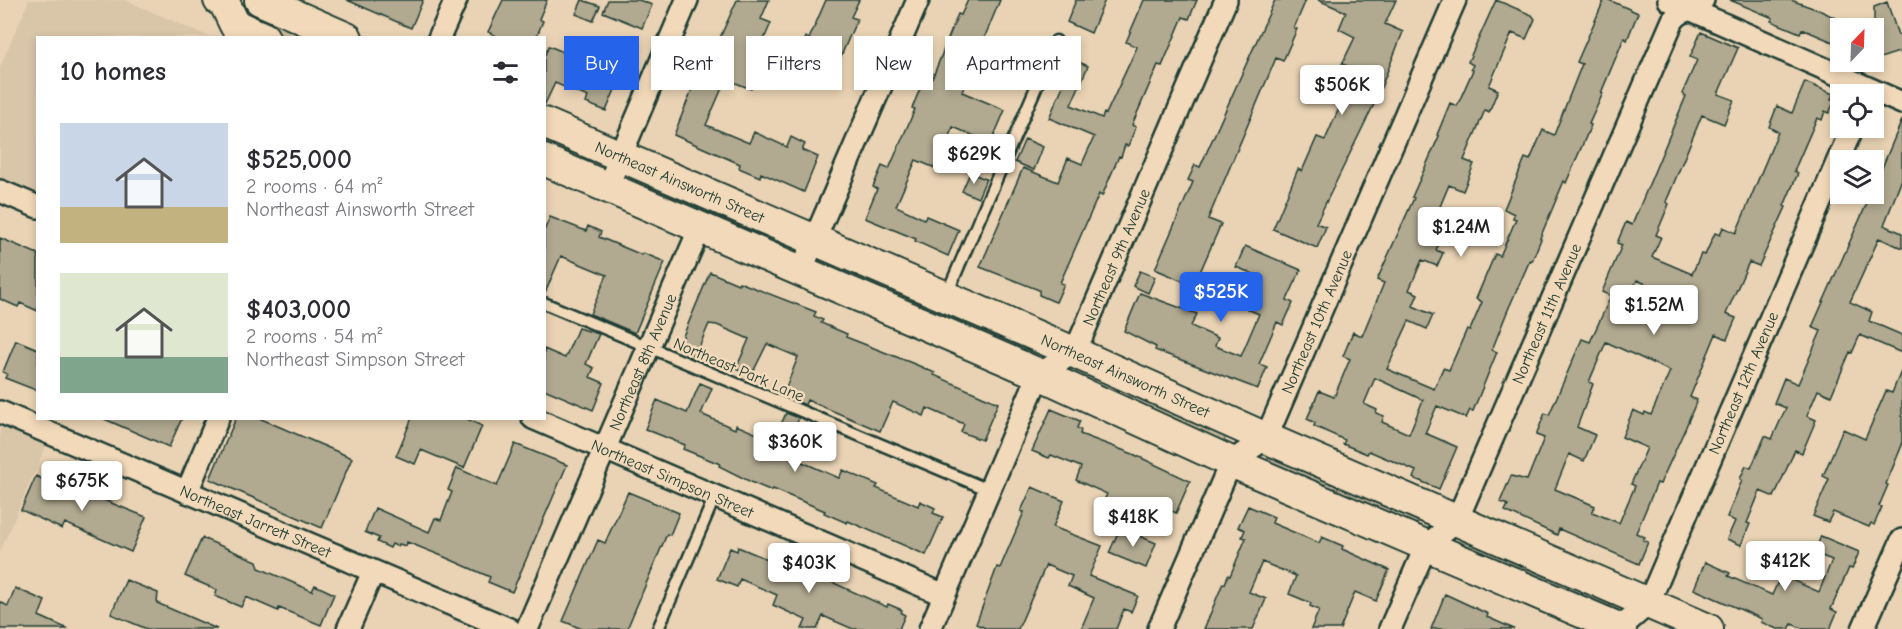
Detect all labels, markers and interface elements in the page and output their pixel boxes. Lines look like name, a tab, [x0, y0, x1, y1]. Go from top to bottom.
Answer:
north arrow	[1830, 18, 1884, 72]
map controls	[1830, 18, 1884, 204]
chip: Buy	[564, 36, 639, 90]
chip: Rent	[651, 36, 734, 90]
chip: Filters	[746, 36, 842, 90]
chip: New	[854, 36, 933, 90]
chip: Apartment	[945, 36, 1081, 90]
icon: filters	[489, 56, 522, 89]
text: 10 homes	[60, 57, 166, 87]
pin: $506K	[1300, 65, 1384, 116]
text: $506K	[1314, 73, 1370, 96]
button: locate	[1830, 84, 1884, 138]
pin: $629K	[932, 134, 1016, 185]
street label: Northeast Ainsworth Street	[592, 138, 767, 227]
text: $629K	[947, 142, 1001, 165]
text: $525,000	[246, 145, 352, 175]
icon: home	[108, 147, 180, 219]
button: layers	[1830, 150, 1884, 204]
text: 2 rooms · 64 m²	[246, 175, 382, 198]
street label: Northeast 9th Avenue	[1079, 186, 1154, 328]
text: Northeast Ainsworth Street	[246, 198, 474, 221]
pin: $1.24M	[1412, 207, 1510, 258]
text: $1.24M	[1432, 215, 1490, 238]
street label: Northeast 11th Avenue	[1509, 241, 1585, 387]
street label: Northeast 10th Avenue	[1278, 247, 1356, 397]
pin: $525K	[1179, 272, 1263, 323]
text: $525K	[1194, 280, 1248, 303]
pin: $1.52M	[1605, 285, 1703, 336]
street label: Northeast 8th Avenue	[606, 291, 681, 433]
text: $1.52M	[1624, 293, 1684, 316]
text: $403,000	[246, 295, 351, 325]
icon: home	[108, 297, 180, 369]
street label: Northeast 12th Avenue	[1705, 309, 1782, 457]
text: 2 rooms · 54 m²	[246, 325, 382, 348]
street label: Northeast Ainsworth Street	[1038, 331, 1213, 422]
street label: Northeast Park Lane	[671, 334, 807, 406]
text: Northeast Simpson Street	[246, 348, 464, 371]
pin: $360K	[753, 422, 837, 473]
text: $360K	[767, 430, 823, 453]
street label: Northeast Simpson Street	[588, 436, 756, 522]
pin: $675K	[40, 461, 124, 512]
text: $675K	[55, 469, 109, 492]
street label: Northeast Jarrett Street	[177, 482, 334, 562]
pin: $418K	[1091, 497, 1175, 548]
text: $418K	[1108, 505, 1158, 528]
pin: $412K	[1743, 541, 1827, 592]
pin: $403K	[767, 543, 851, 594]
text: $412K	[1760, 549, 1810, 572]
text: $403K	[782, 551, 836, 574]

